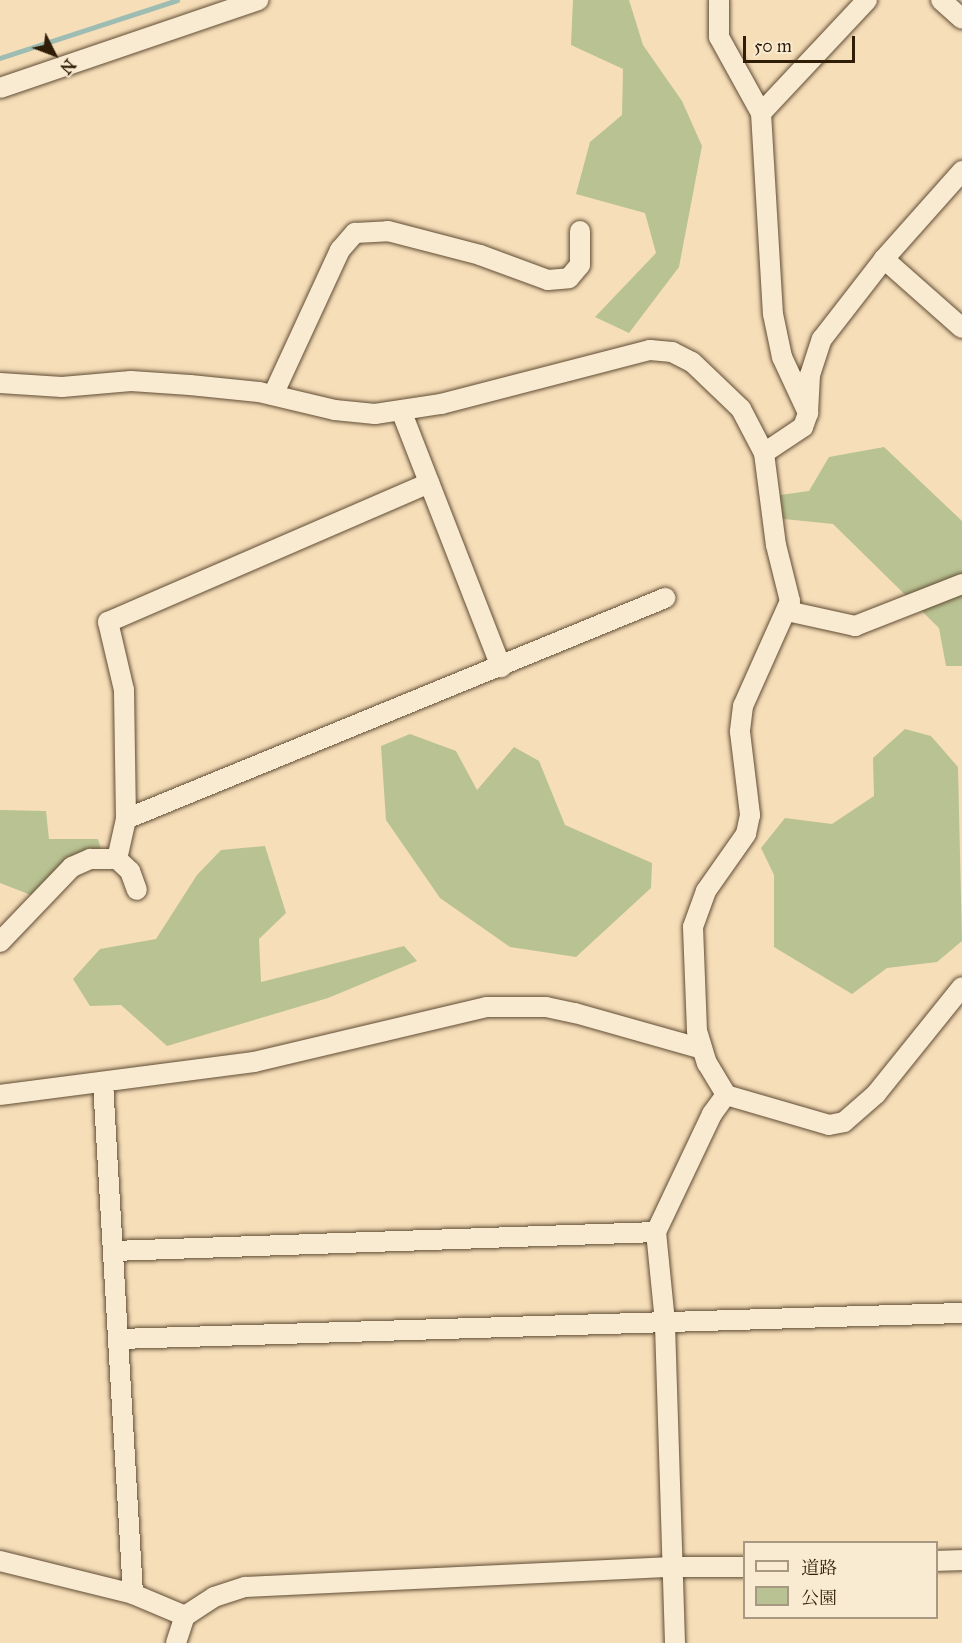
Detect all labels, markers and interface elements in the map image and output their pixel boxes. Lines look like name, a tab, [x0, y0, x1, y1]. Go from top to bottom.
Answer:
north arrow	[24, 24, 84, 84]
scale bar	[746, 24, 858, 62]
text: 50 m	[754, 35, 792, 57]
text: N	[56, 55, 79, 78]
legend	[743, 1541, 938, 1619]
text: 道路	[801, 1557, 837, 1579]
text: 公園	[801, 1587, 837, 1609]

